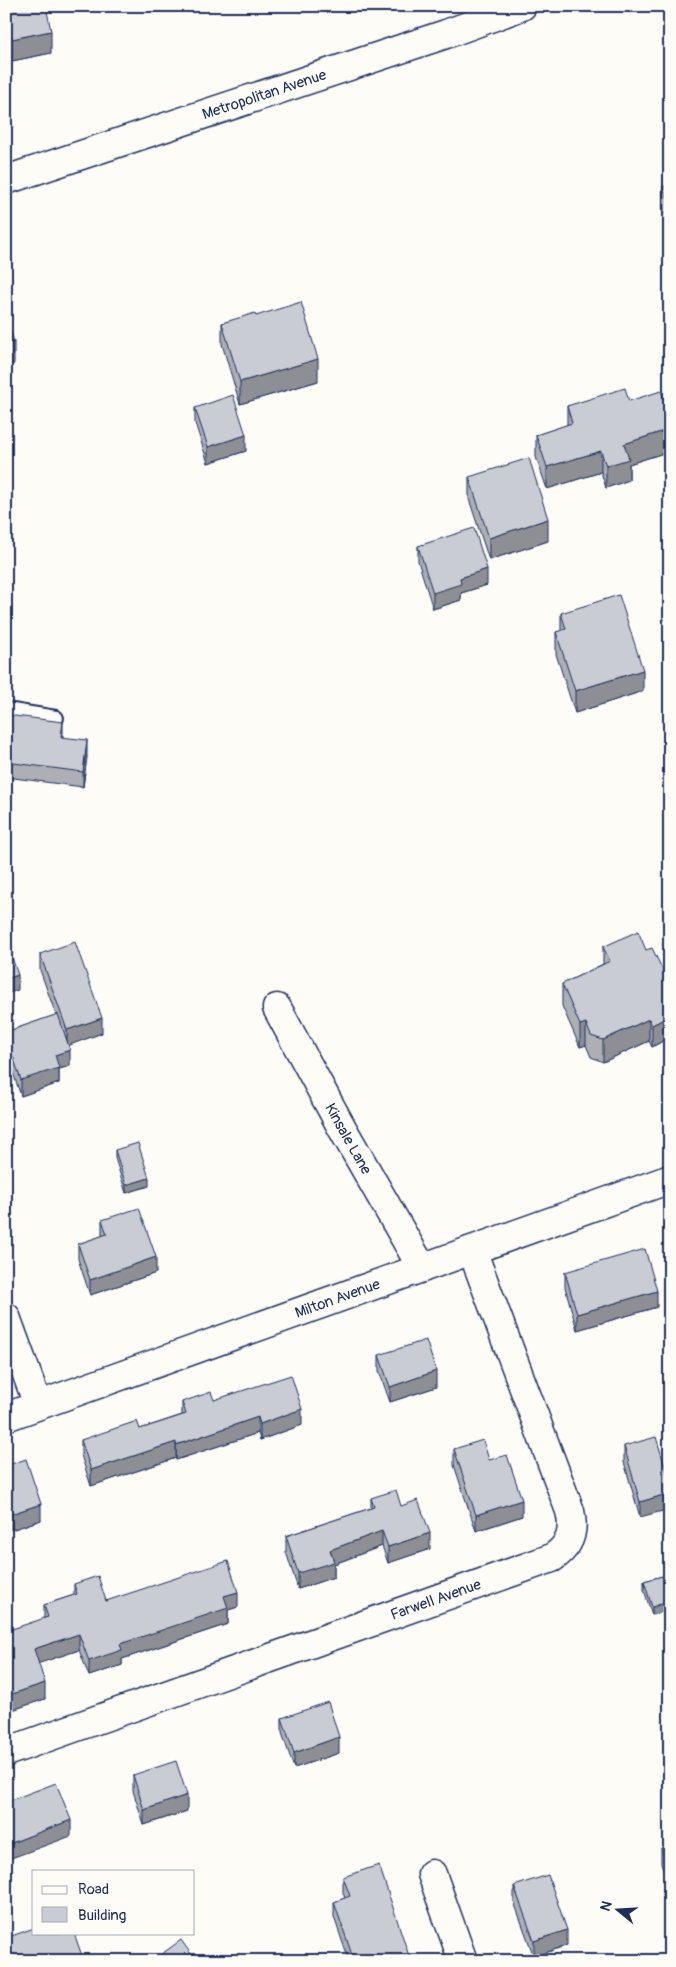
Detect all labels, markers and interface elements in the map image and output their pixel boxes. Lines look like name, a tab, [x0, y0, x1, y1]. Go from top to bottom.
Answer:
street label: Metropolitan Avenue	[200, 65, 329, 124]
street label: Kinsale Lane	[321, 1100, 376, 1178]
street label: Milton Avenue	[292, 1274, 383, 1322]
street label: Farwell Avenue	[388, 1574, 484, 1624]
legend	[32, 1870, 195, 1934]
text: Road	[78, 1880, 109, 1899]
north arrow	[594, 1884, 644, 1934]
text: N	[597, 1899, 616, 1913]
text: Building	[78, 1906, 126, 1925]

